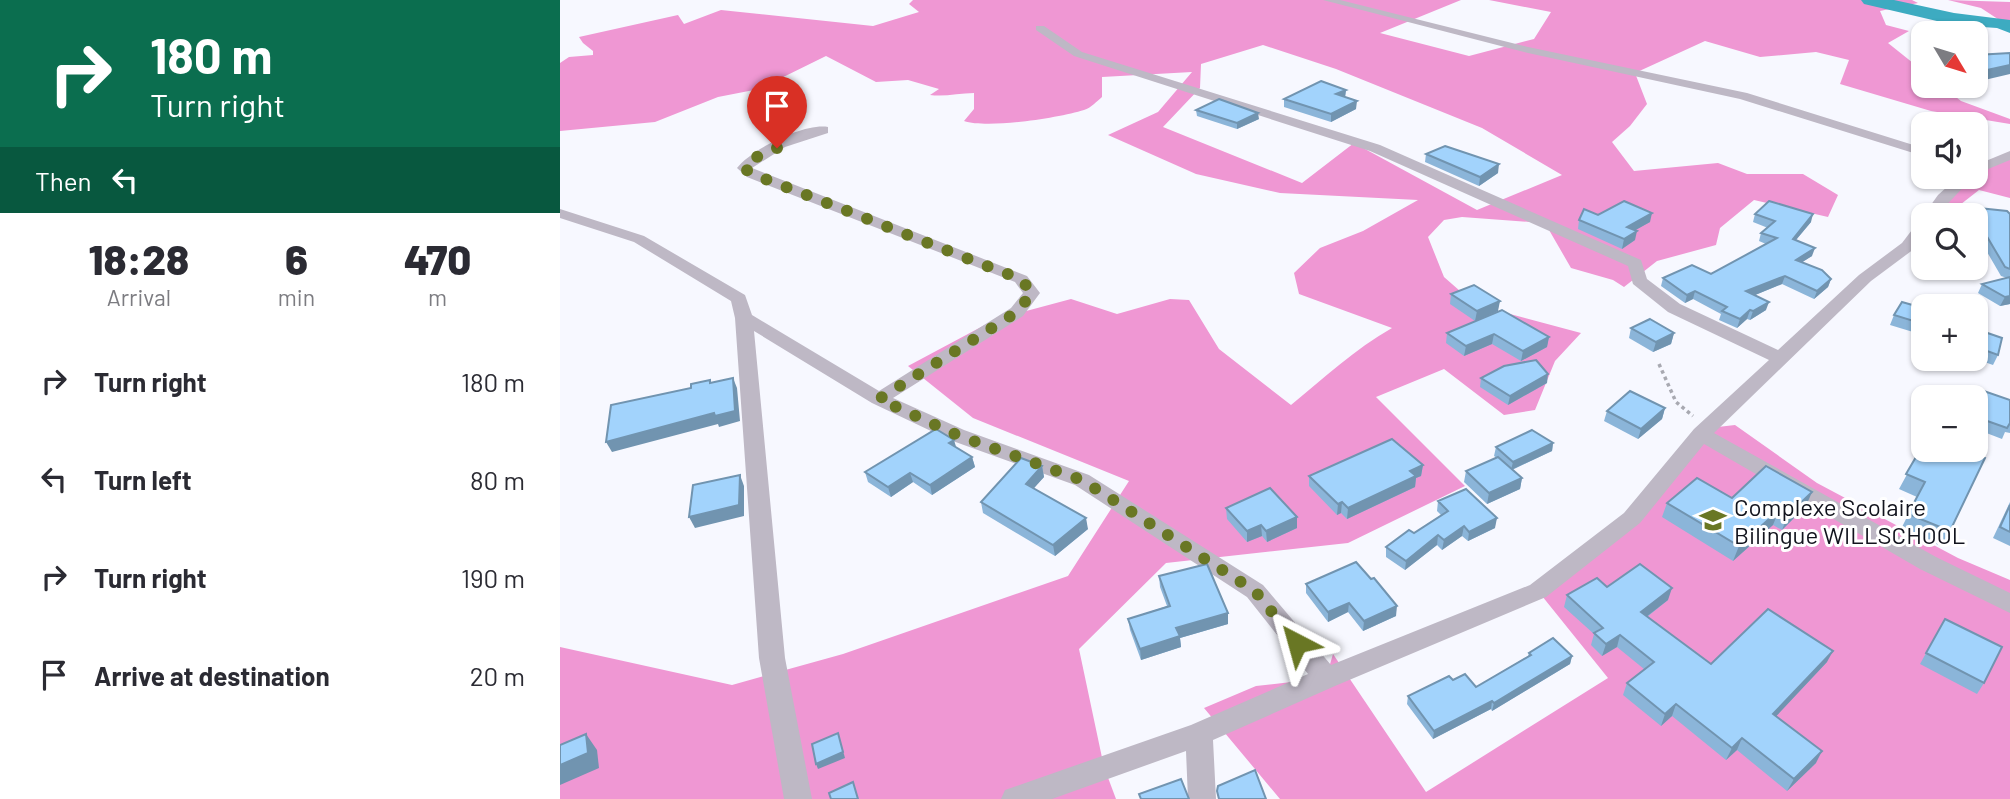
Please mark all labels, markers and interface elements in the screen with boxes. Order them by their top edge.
north arrow [1911,21,1988,98]
map controls [1911,21,1988,462]
text: 180 m [150,25,273,84]
icon: right [35,28,126,119]
pin [747,76,807,148]
text: Turn right [150,85,285,123]
icon: arrive [758,87,796,125]
button: sound [1911,112,1988,189]
icon: left [106,161,144,199]
text: Then [35,165,92,196]
button: search [1911,203,1988,280]
text: 18:28 [89,233,189,283]
text: 6 [285,233,308,283]
text: 470 [404,233,471,283]
text: Arrival [107,283,171,311]
text: min [278,283,315,311]
text: m [428,283,447,311]
button: + [1911,294,1988,371]
icon: right [35,362,73,400]
text: Turn right [94,366,207,397]
text: 180 m [461,366,525,397]
button: − [1911,385,1988,462]
icon: left [35,460,73,498]
text: Turn left [94,464,192,495]
text: 80 m [470,464,525,495]
place label: Complexe Scolaire Bilingue WILLSCHOOL [1734,492,1965,549]
school or university icon: Complexe Scolaire Bilingue WILLSCHOOL [1698,505,1728,535]
icon: right [35,558,73,596]
text: Turn right [94,562,207,593]
text: 190 m [461,562,525,593]
position arrow [1260,606,1334,680]
icon: arrive [35,656,73,694]
text: Arrive at destination [94,660,330,691]
text: 20 m [470,660,525,691]

